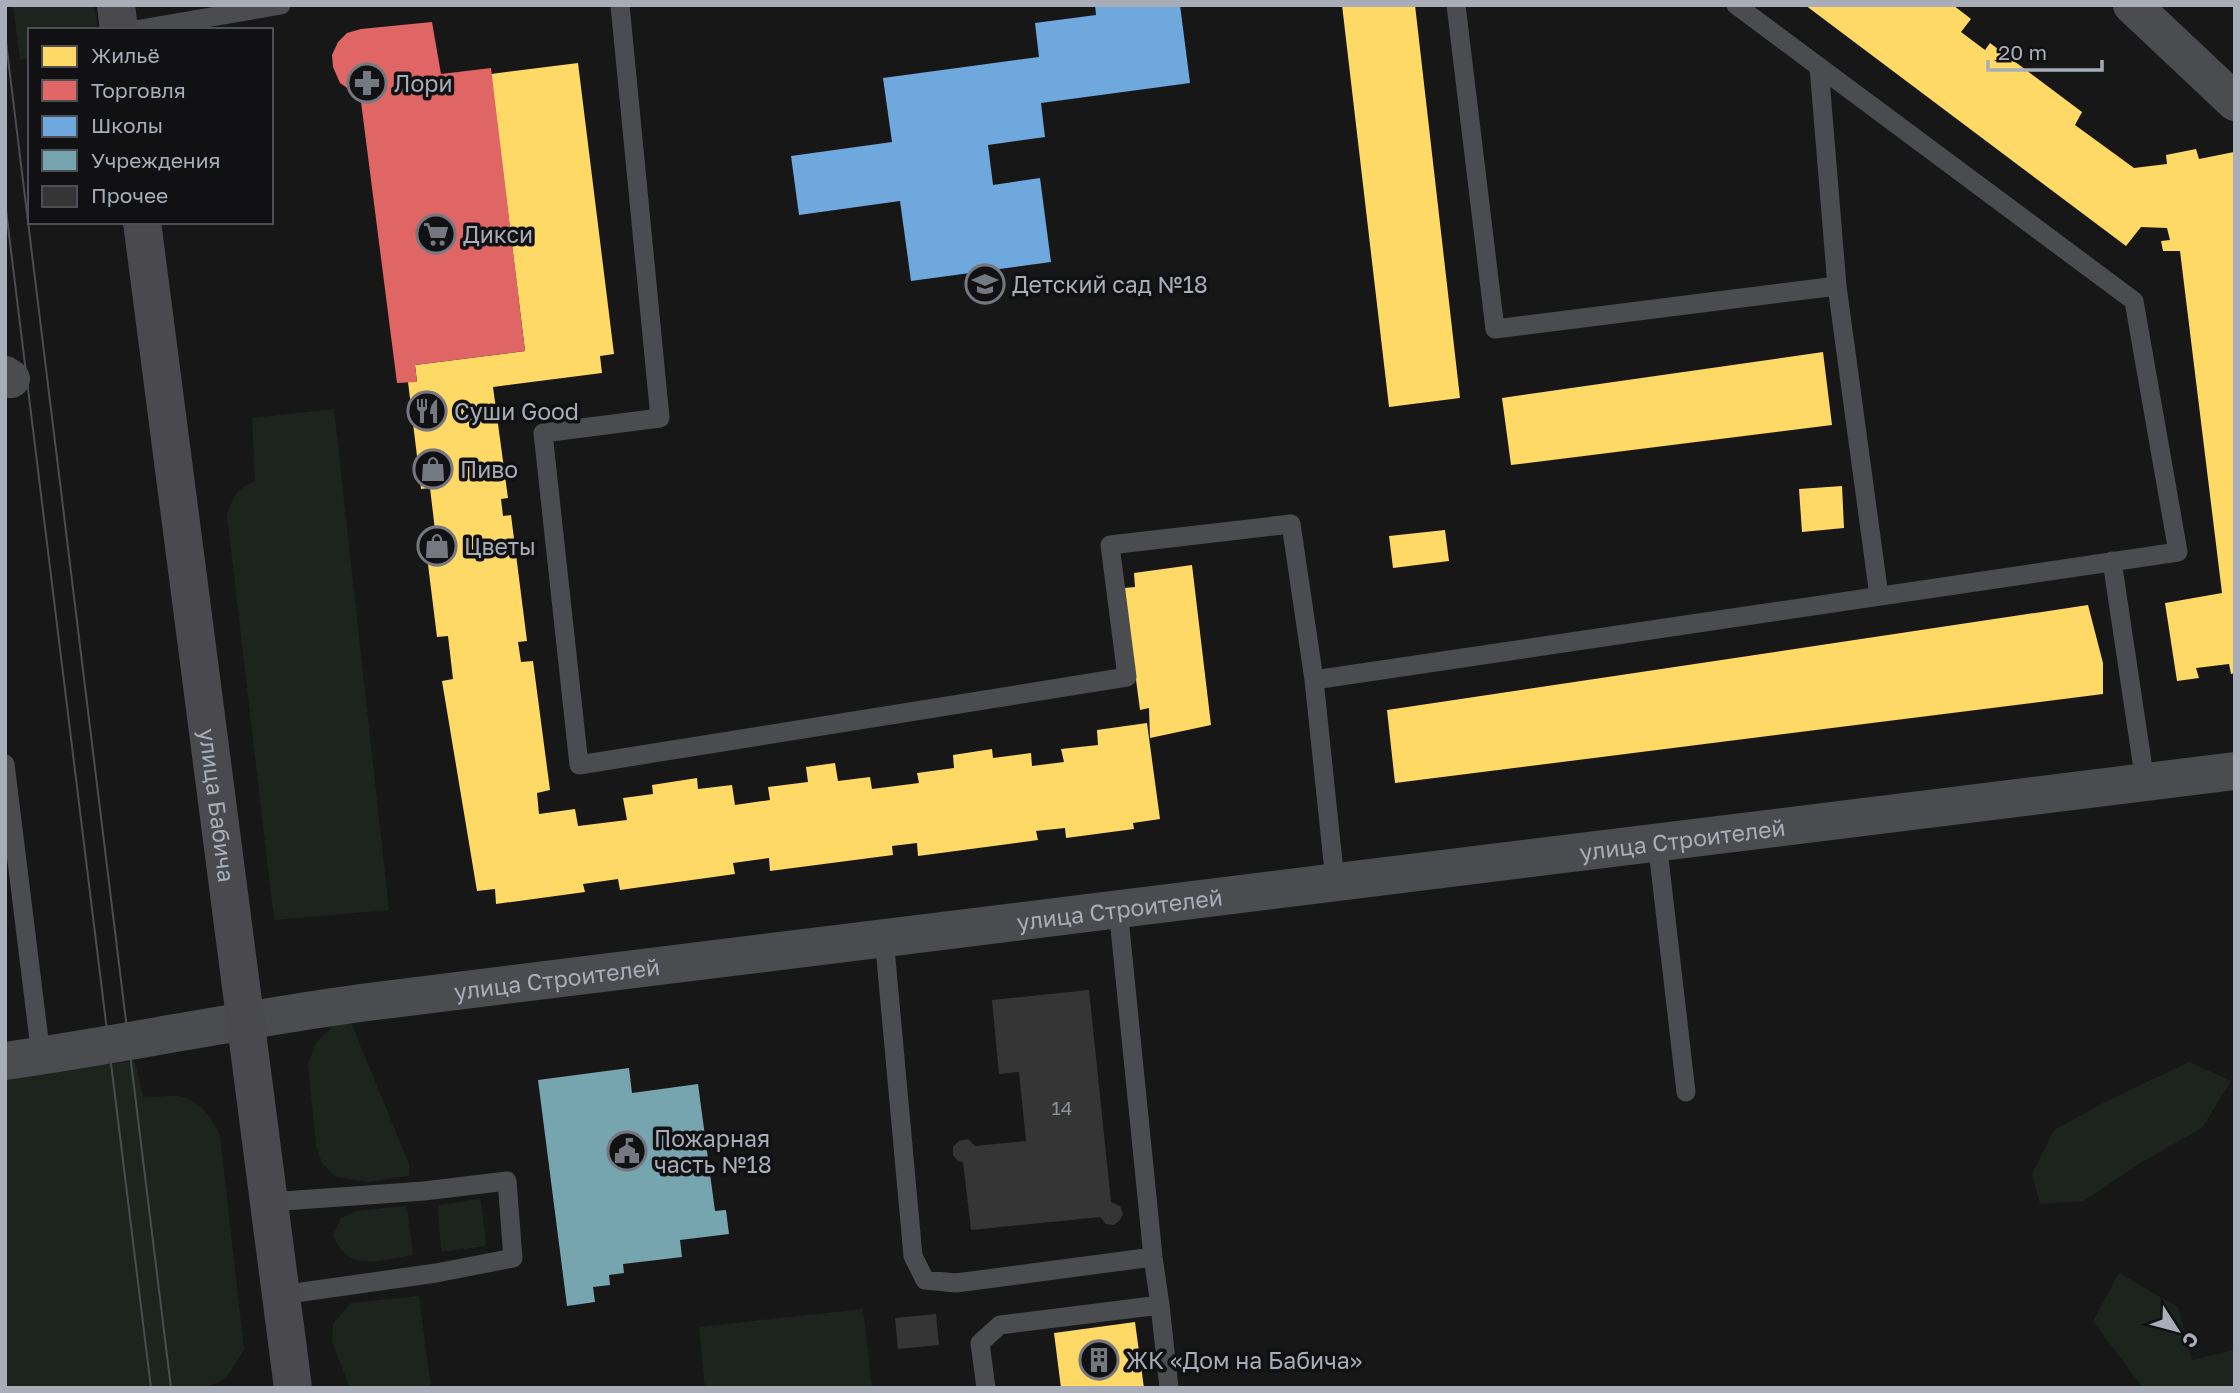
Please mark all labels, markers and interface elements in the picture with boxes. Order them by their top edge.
legend [28,28,273,224]
scale bar [1988,28,2102,72]
text: 20 m [1998,39,2047,65]
text: Жильё [91,42,160,68]
pharmacy icon: Лори [346,62,388,104]
place label: Лори [394,69,452,97]
text: Торговля [91,77,186,103]
text: Школы [91,112,163,138]
text: Учреждения [91,147,220,173]
text: Прочее [91,182,168,208]
supermarket icon: Дикси [415,213,457,255]
place label: Дикси [463,220,533,248]
school or university icon: Детский сад №18 [964,263,1006,305]
place label: Детский сад №18 [1012,270,1208,298]
restaurant icon: Суши Good [406,390,448,432]
place label: Суши Good [454,397,579,425]
shop icon: Пиво [412,448,454,490]
place label: Пиво [460,455,518,483]
shop icon: Цветы [416,525,458,567]
place label: Цветы [464,532,536,560]
street label: улица Бабича [194,726,241,884]
street label: улица Строителей [1578,813,1787,866]
street label: улица Строителей [1015,882,1224,936]
street label: улица Строителей [452,952,661,1005]
house number: 14 [1052,1096,1072,1119]
place label: Пожарная часть №18 [654,1124,772,1178]
public building icon: Пожарная часть №18 [606,1130,648,1172]
north arrow [2142,1295,2212,1365]
text: С [2178,1328,2204,1353]
building icon: ЖК «Дом на Бабича» [1078,1339,1120,1381]
place label: ЖК «Дом на Бабича» [1126,1346,1362,1374]

